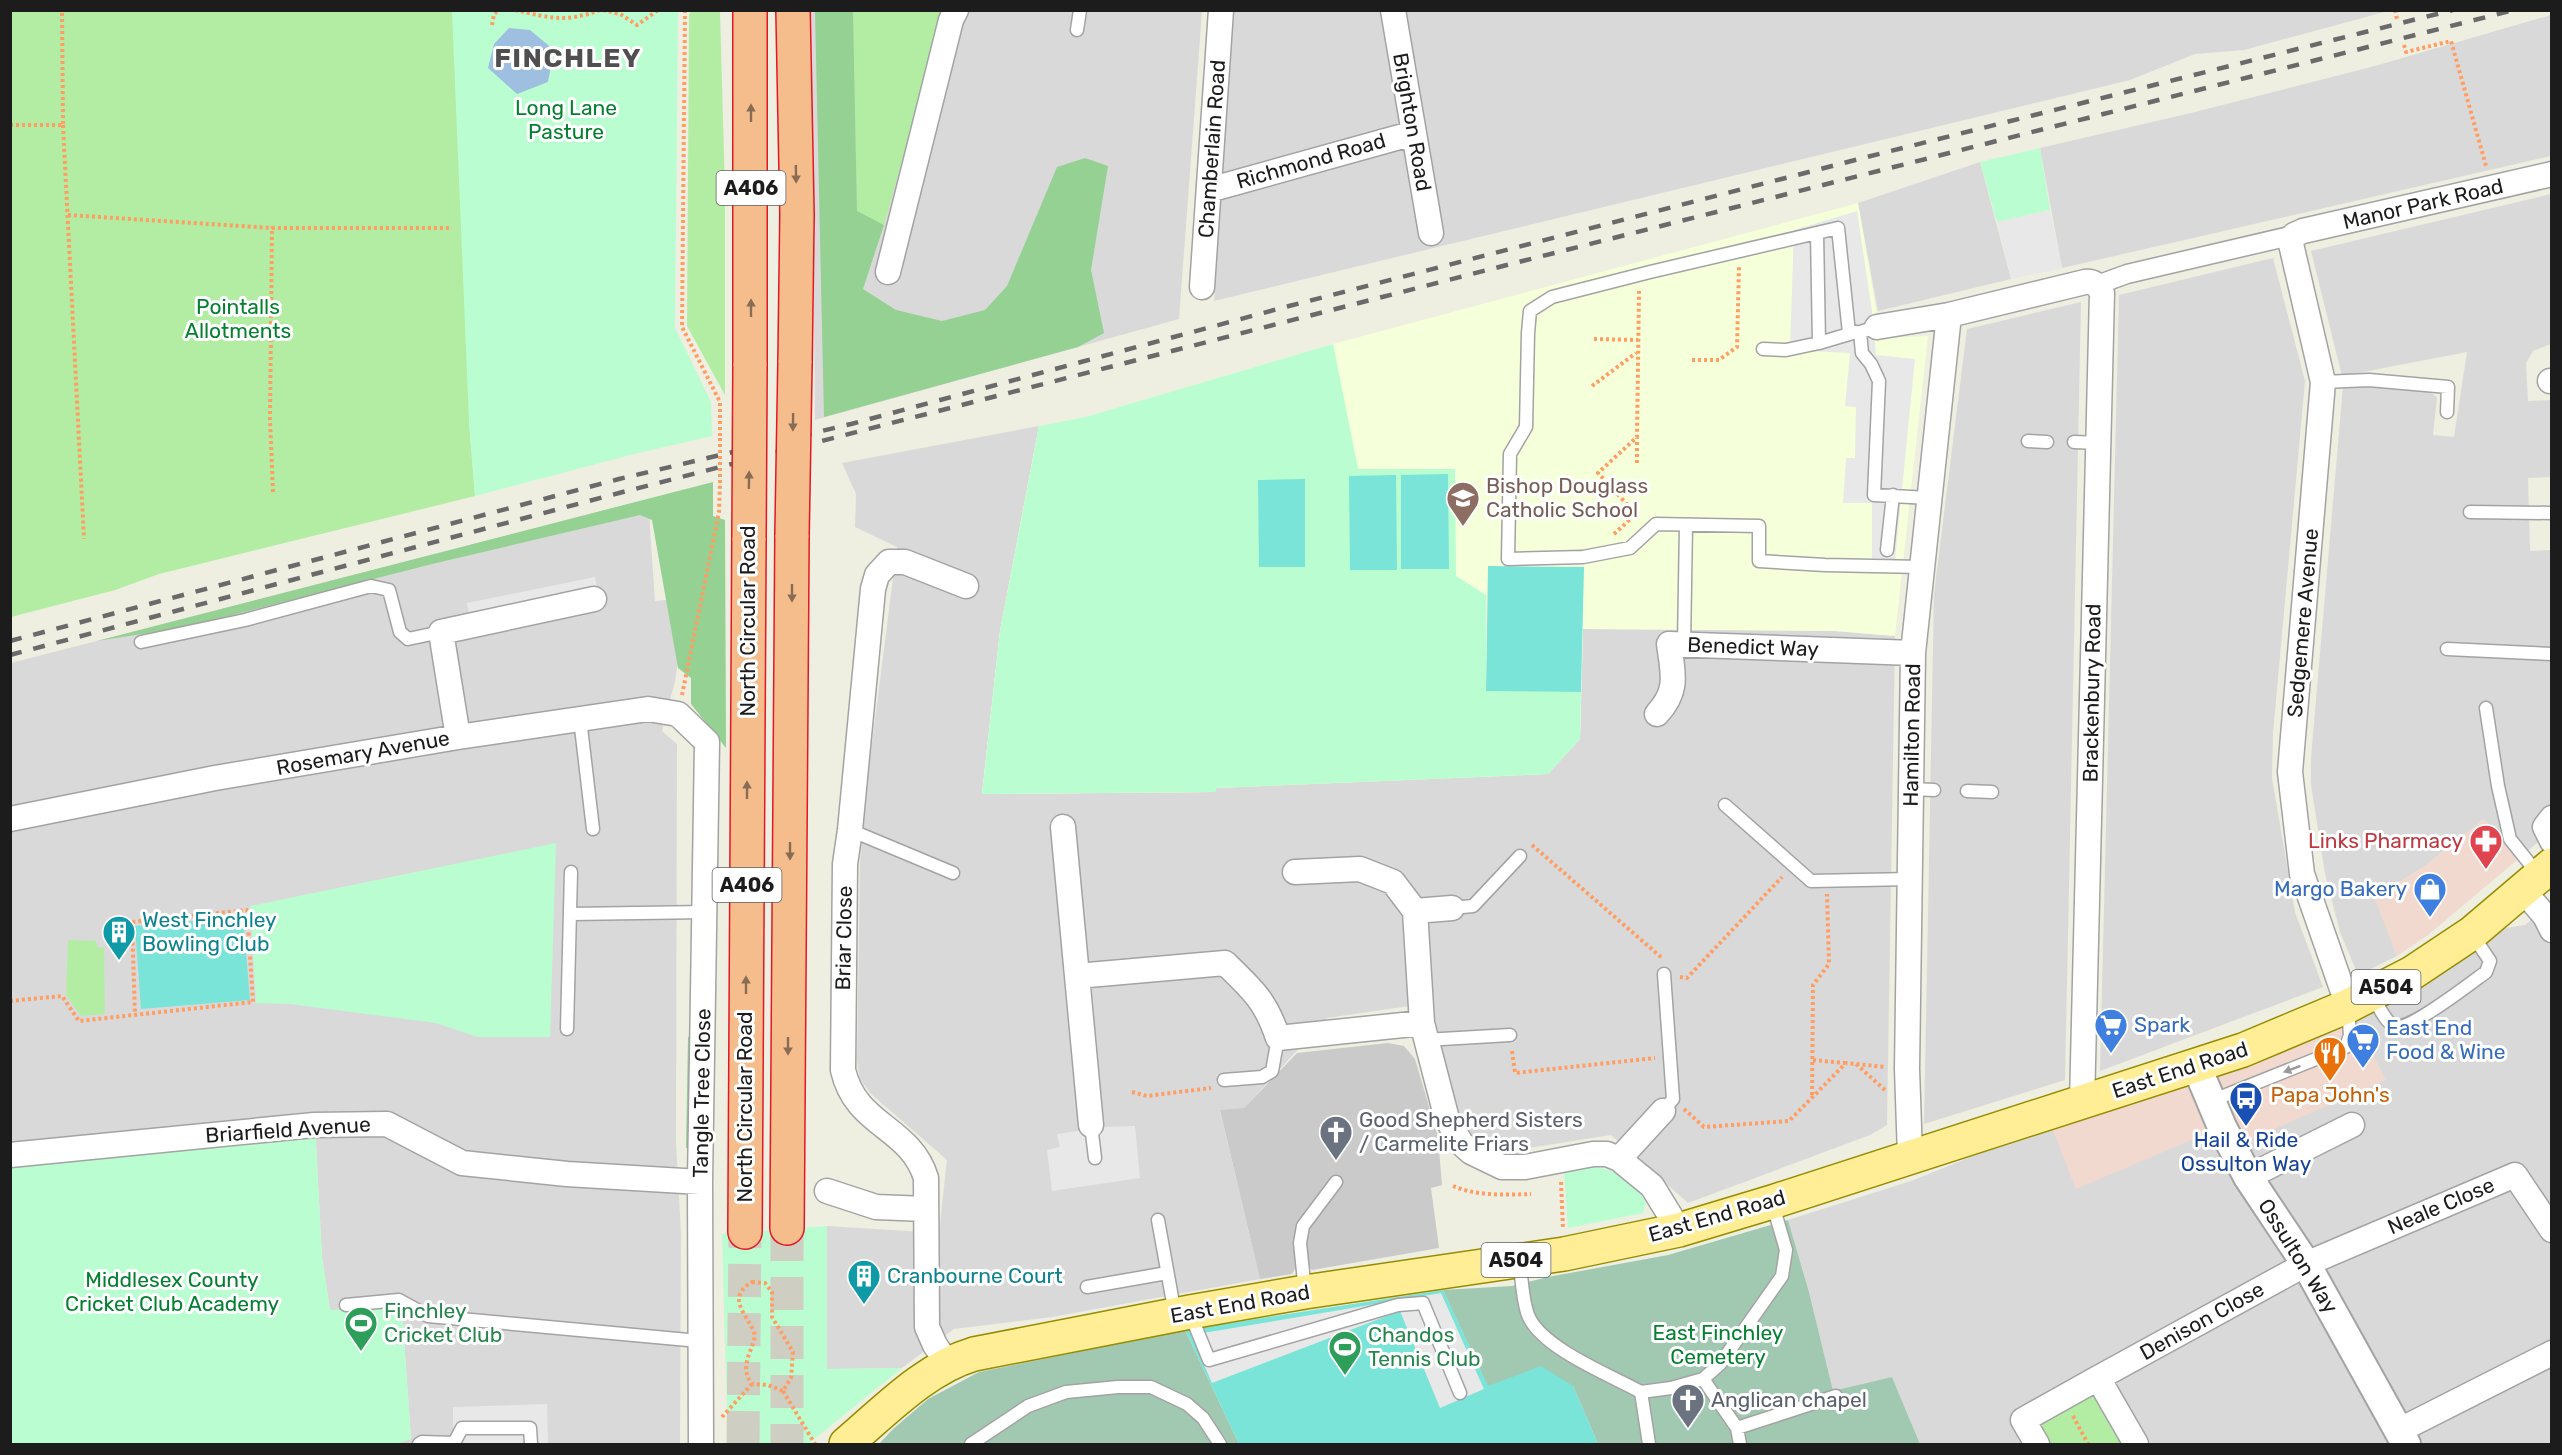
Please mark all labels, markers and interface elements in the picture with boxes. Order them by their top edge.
district label: FINCHLEY [494,42,642,74]
street label: Brighton Road [1388,51,1437,193]
street label: Chamberlain Road [1193,59,1230,239]
park label: Long Lane Pasture [515,95,617,144]
one-way arrow [746,103,756,122]
street label: Richmond Road [1233,127,1388,194]
one-way arrow [791,164,801,183]
road number: A406 [716,171,786,205]
street label: Manor Park Road [2340,173,2506,234]
park label: Pointalls Allotments [185,294,291,343]
one-way arrow [746,298,756,317]
one-way arrow [788,412,798,431]
one-way arrow [744,470,754,489]
place label: Bishop Douglass Catholic School [1486,473,1648,522]
school or university icon: Bishop Douglass Catholic School [1445,480,1481,527]
street label: North Circular Road [735,526,760,716]
street label: Sedgemere Avenue [2282,527,2323,719]
one-way arrow [787,584,797,603]
street label: Brackenbury Road [2077,603,2106,783]
street label: Benedict Way [1687,632,1820,661]
street label: Hamilton Road [1898,663,1925,807]
street label: Rosemary Avenue [274,725,452,780]
one-way arrow [742,780,752,799]
pharmacy icon: Links Pharmacy [2468,823,2504,870]
place label: Links Pharmacy [2308,828,2463,853]
one-way arrow [785,842,795,861]
road number: A406 [712,868,782,902]
shop icon: Margo Bakery [2412,871,2448,918]
place label: Margo Bakery [2274,876,2407,901]
street label: Briar Close [830,885,857,991]
place label: West Finchley Bowling Club [142,907,277,956]
building icon: West Finchley Bowling Club [101,914,137,961]
road number: A504 [2352,970,2420,1004]
one-way arrow [741,975,751,994]
supermarket icon: Spark [2093,1007,2129,1054]
street label: Tangle Tree Close [688,1008,715,1178]
street label: North Circular Road [732,1012,757,1202]
place label: Spark [2134,1012,2190,1037]
place label: East End Food & Wine [2386,1015,2506,1064]
supermarket icon: East End Food & Wine [2345,1022,2381,1069]
restaurant icon: Papa John's [2312,1035,2348,1082]
street label: East End Road [2109,1036,2251,1103]
one-way arrow [783,1037,793,1056]
one-way arrow [2283,1065,2301,1075]
bus stop icon: Hail & Ride Ossulton Way [2228,1080,2264,1127]
place label: Papa John's [2270,1082,2390,1107]
place label: Good Shepherd Sisters / Carmelite Friars [1359,1107,1583,1156]
street label: Briarfield Avenue [204,1111,371,1148]
church icon: Good Shepherd Sisters / Carmelite Friars [1318,1114,1354,1161]
place label: Hail & Ride Ossulton Way [2181,1127,2312,1176]
street label: Neale Close [2384,1172,2498,1239]
street label: East End Road [1646,1184,1788,1247]
street label: Ossulton Way [2253,1194,2344,1318]
road number: A504 [1482,1243,1550,1277]
building icon: Cranbourne Court [846,1258,882,1305]
place label: Cranbourne Court [887,1263,1063,1288]
park label: Middlesex County Cricket Club Academy [65,1267,279,1316]
street label: Denison Close [2135,1276,2268,1365]
street label: East End Road [1168,1279,1312,1328]
place label: Finchley Cricket Club [384,1298,502,1347]
sports icon: Finchley Cricket Club [343,1305,379,1352]
park label: East Finchley Cemetery [1653,1320,1784,1369]
place label: Chandos Tennis Club [1368,1322,1481,1371]
sports icon: Chandos Tennis Club [1327,1329,1363,1376]
church icon: Anglican chapel [1670,1382,1706,1429]
place label: Anglican chapel [1711,1387,1867,1412]

